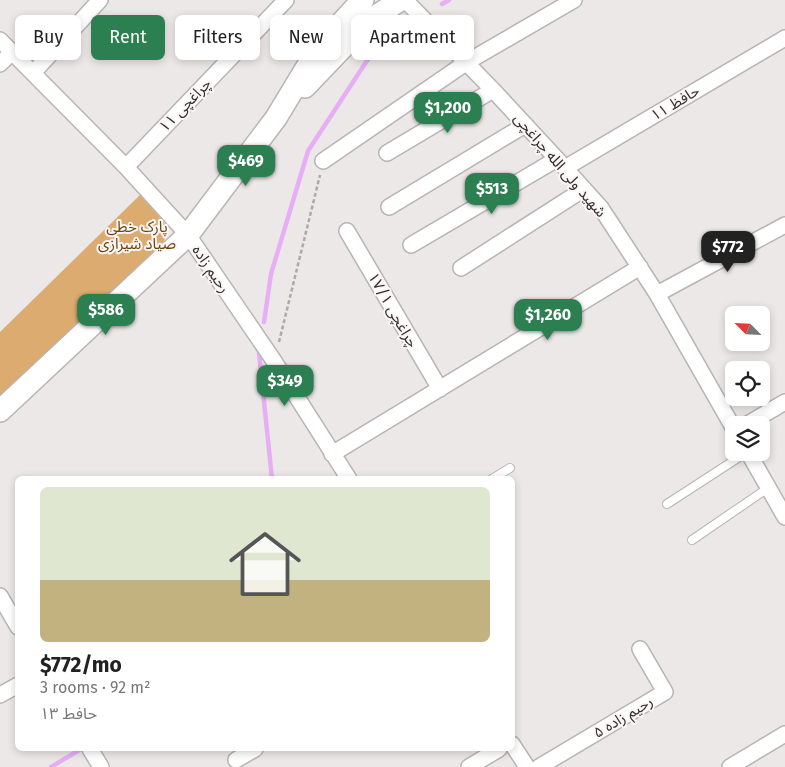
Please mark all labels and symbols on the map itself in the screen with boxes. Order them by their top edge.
street label: چراغچی ۱۱ [155,74,216,136]
street label: حافظ ۱۱ [647,81,703,124]
pin: $1,200 [407,92,489,134]
street label: شهید ولی الله چراغچی [509,109,610,222]
pin: $469 [216,144,276,187]
pin: $513 [462,172,522,215]
park label: پارک خطی صیاد شیرازی [98,218,176,253]
pin: $772 [698,230,758,273]
street label: رحیم زاده [187,242,233,297]
street label: چراغچی ۱۷/۱ [363,269,422,351]
pin: $586 [76,294,136,336]
pin: $1,260 [507,298,589,341]
north arrow [725,306,770,351]
pin: $349 [255,364,315,407]
street label: رحیم زاده ۵ [590,692,657,743]

